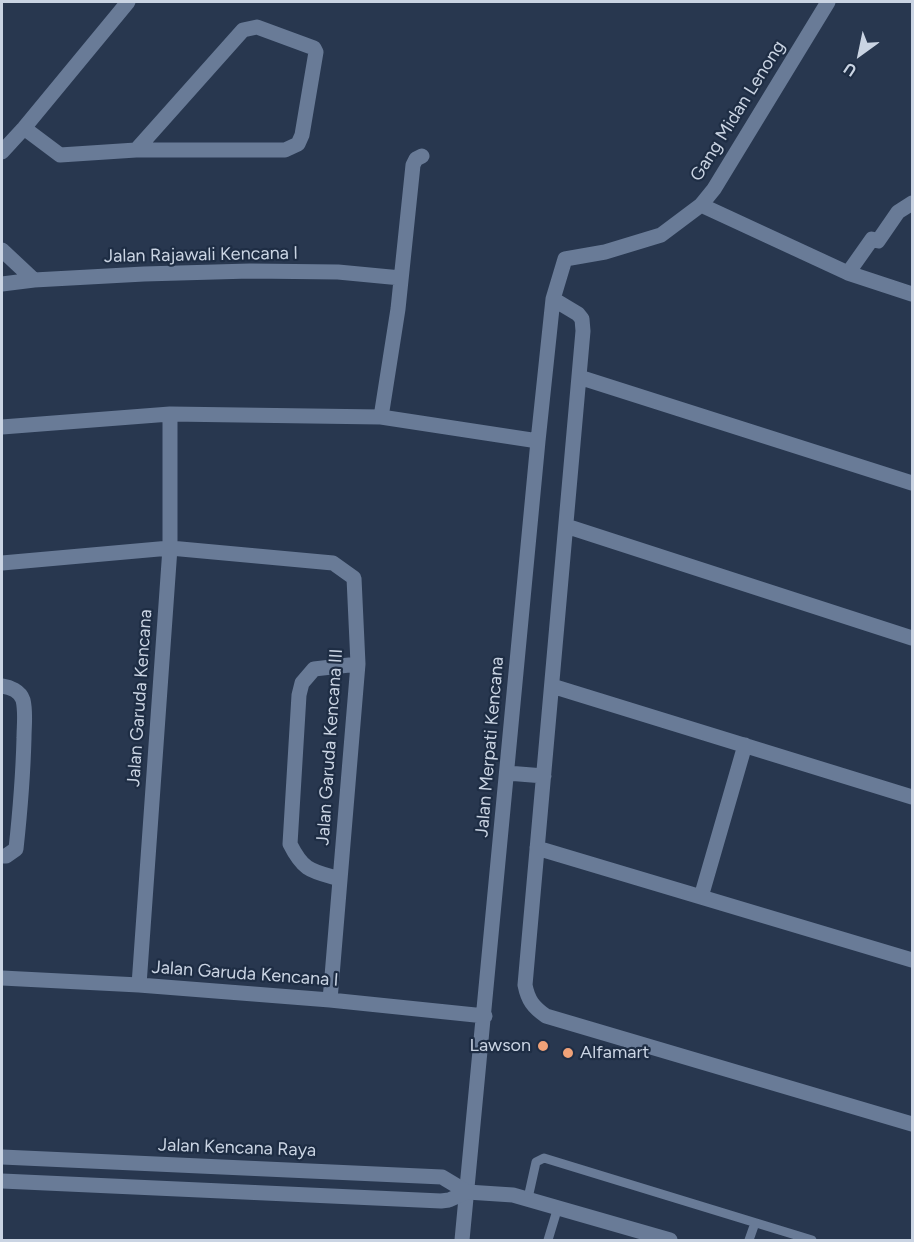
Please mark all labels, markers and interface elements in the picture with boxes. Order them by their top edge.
north arrow [830,24,890,84]
street label: Gang Midan Lenong [686,37,790,185]
text: U [840,58,860,81]
street label: Jalan Rajawali Kencana I [104,243,298,267]
street label: Jalan Garuda Kencana [123,608,157,788]
street label: Jalan Garuda Kencana III [312,648,348,846]
street label: Jalan Merpati Kencana [471,656,509,838]
street label: Jalan Garuda Kencana I [151,957,339,991]
place label: Lawson [470,1035,531,1057]
marker: Lawson [536,1039,550,1053]
place label: Alfamart [580,1042,649,1064]
marker: Alfamart [561,1046,575,1060]
street label: Jalan Kencana Raya [158,1134,316,1162]

